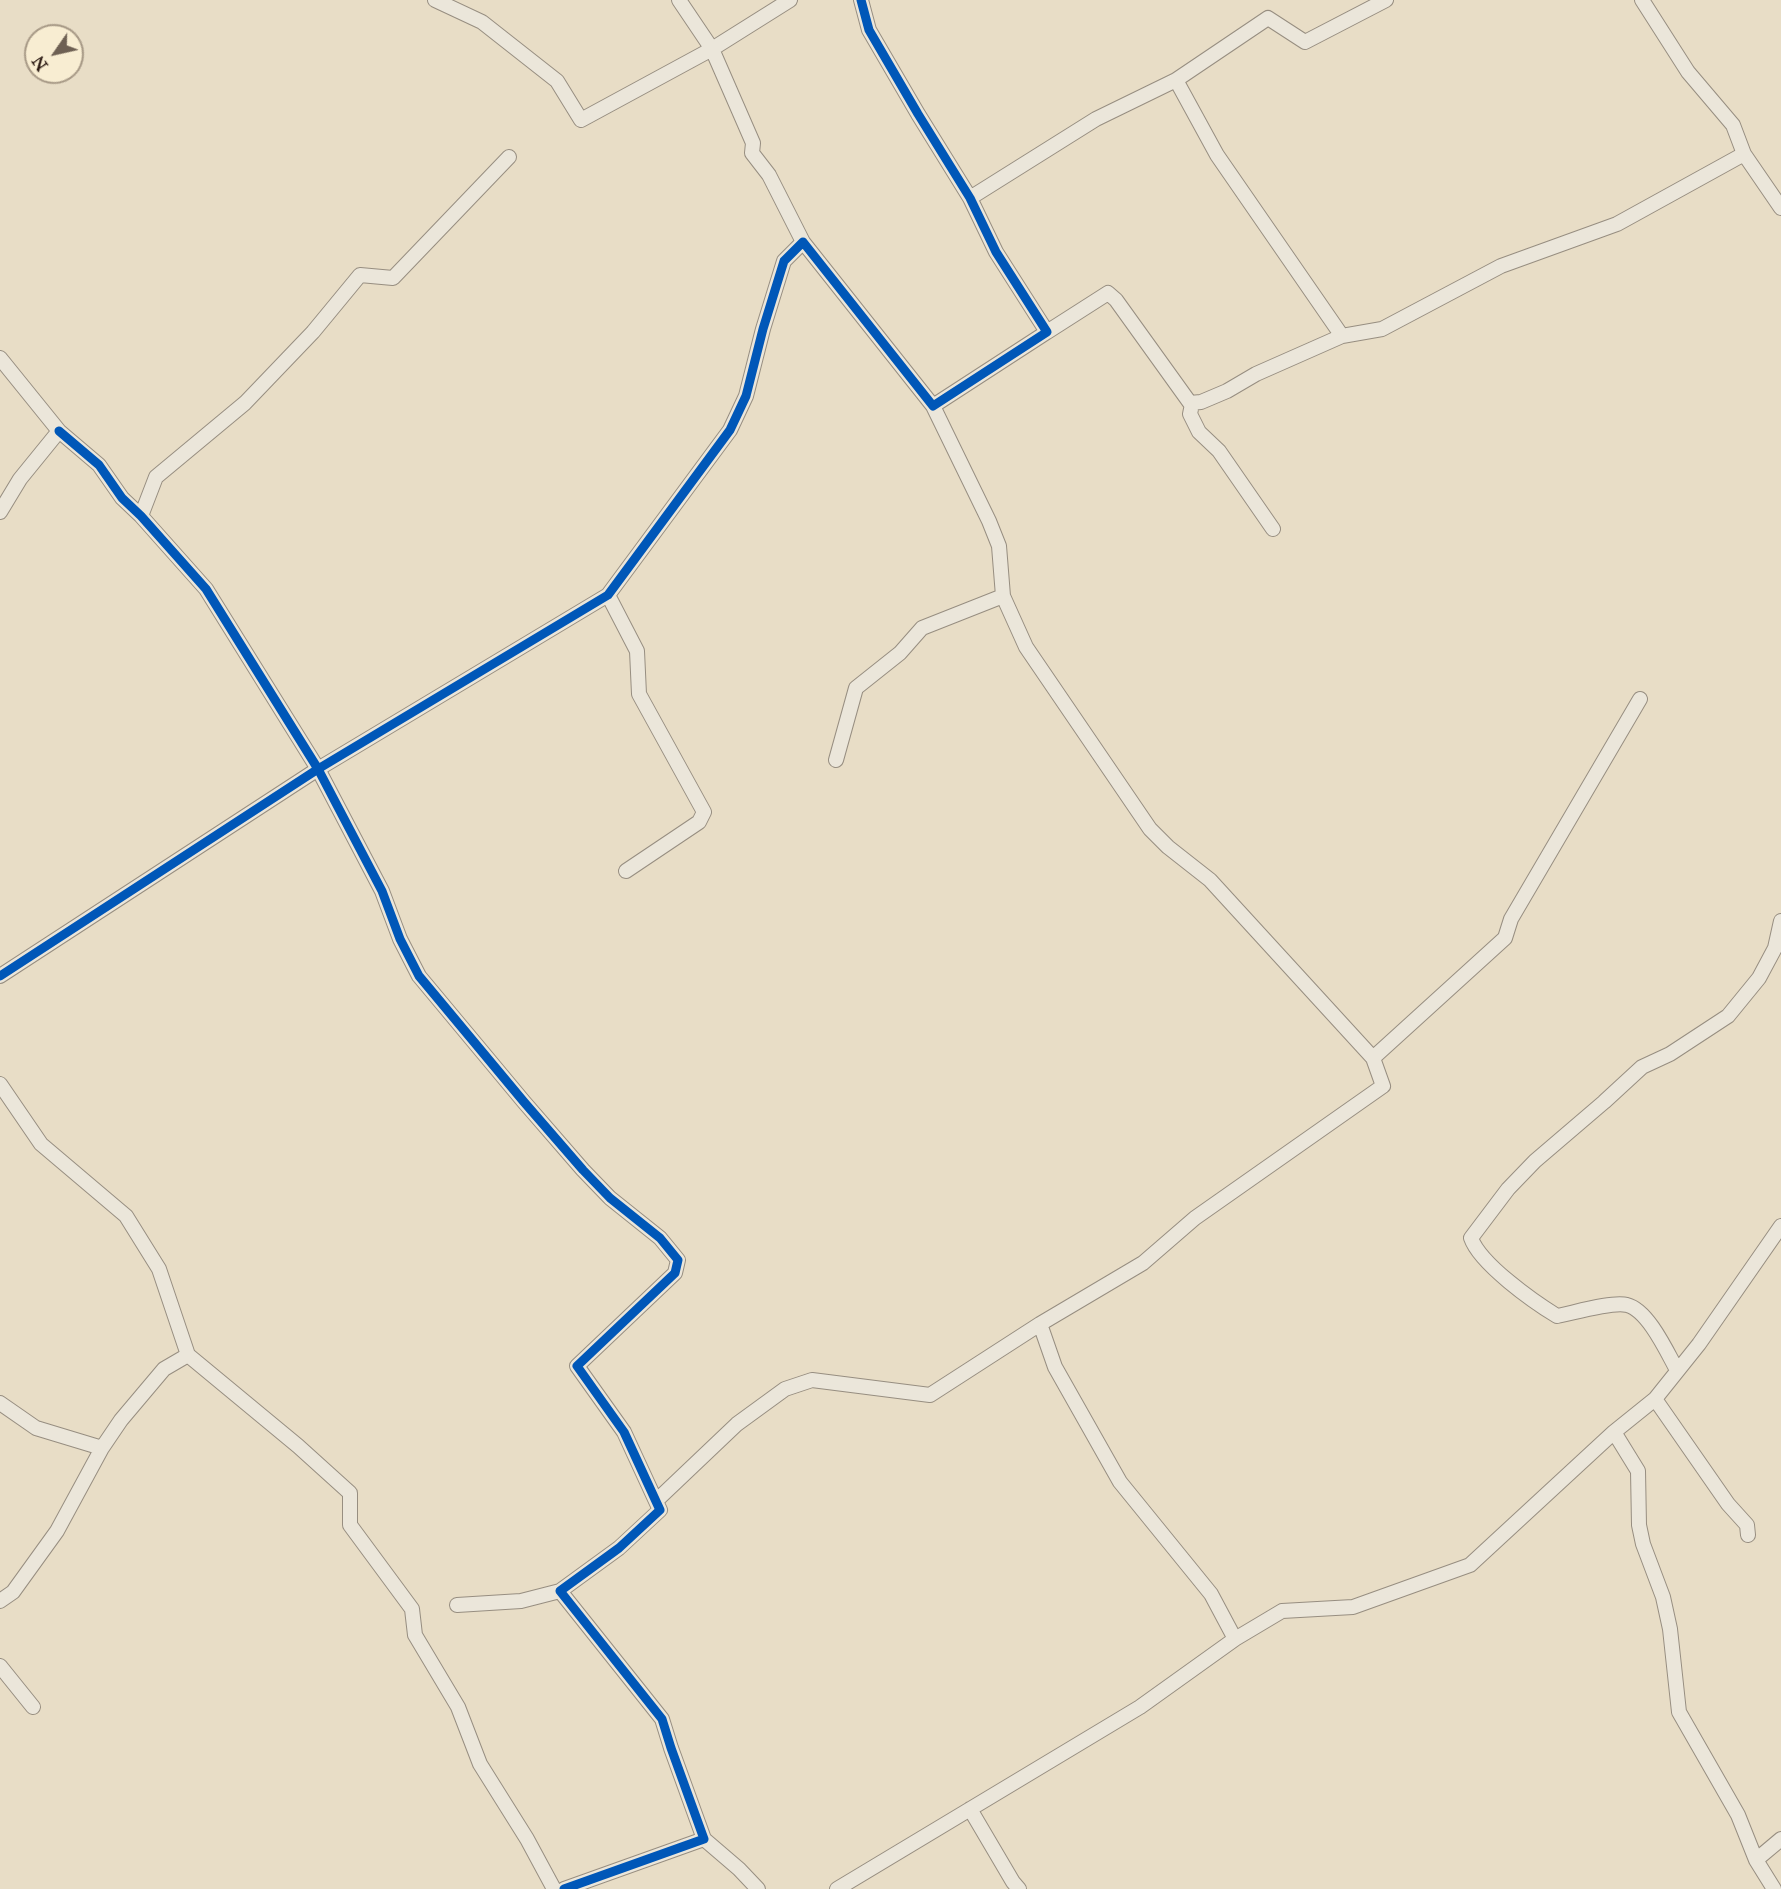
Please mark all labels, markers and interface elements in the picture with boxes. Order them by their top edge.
north arrow [24,24,84,84]
text: N [29,52,52,74]

